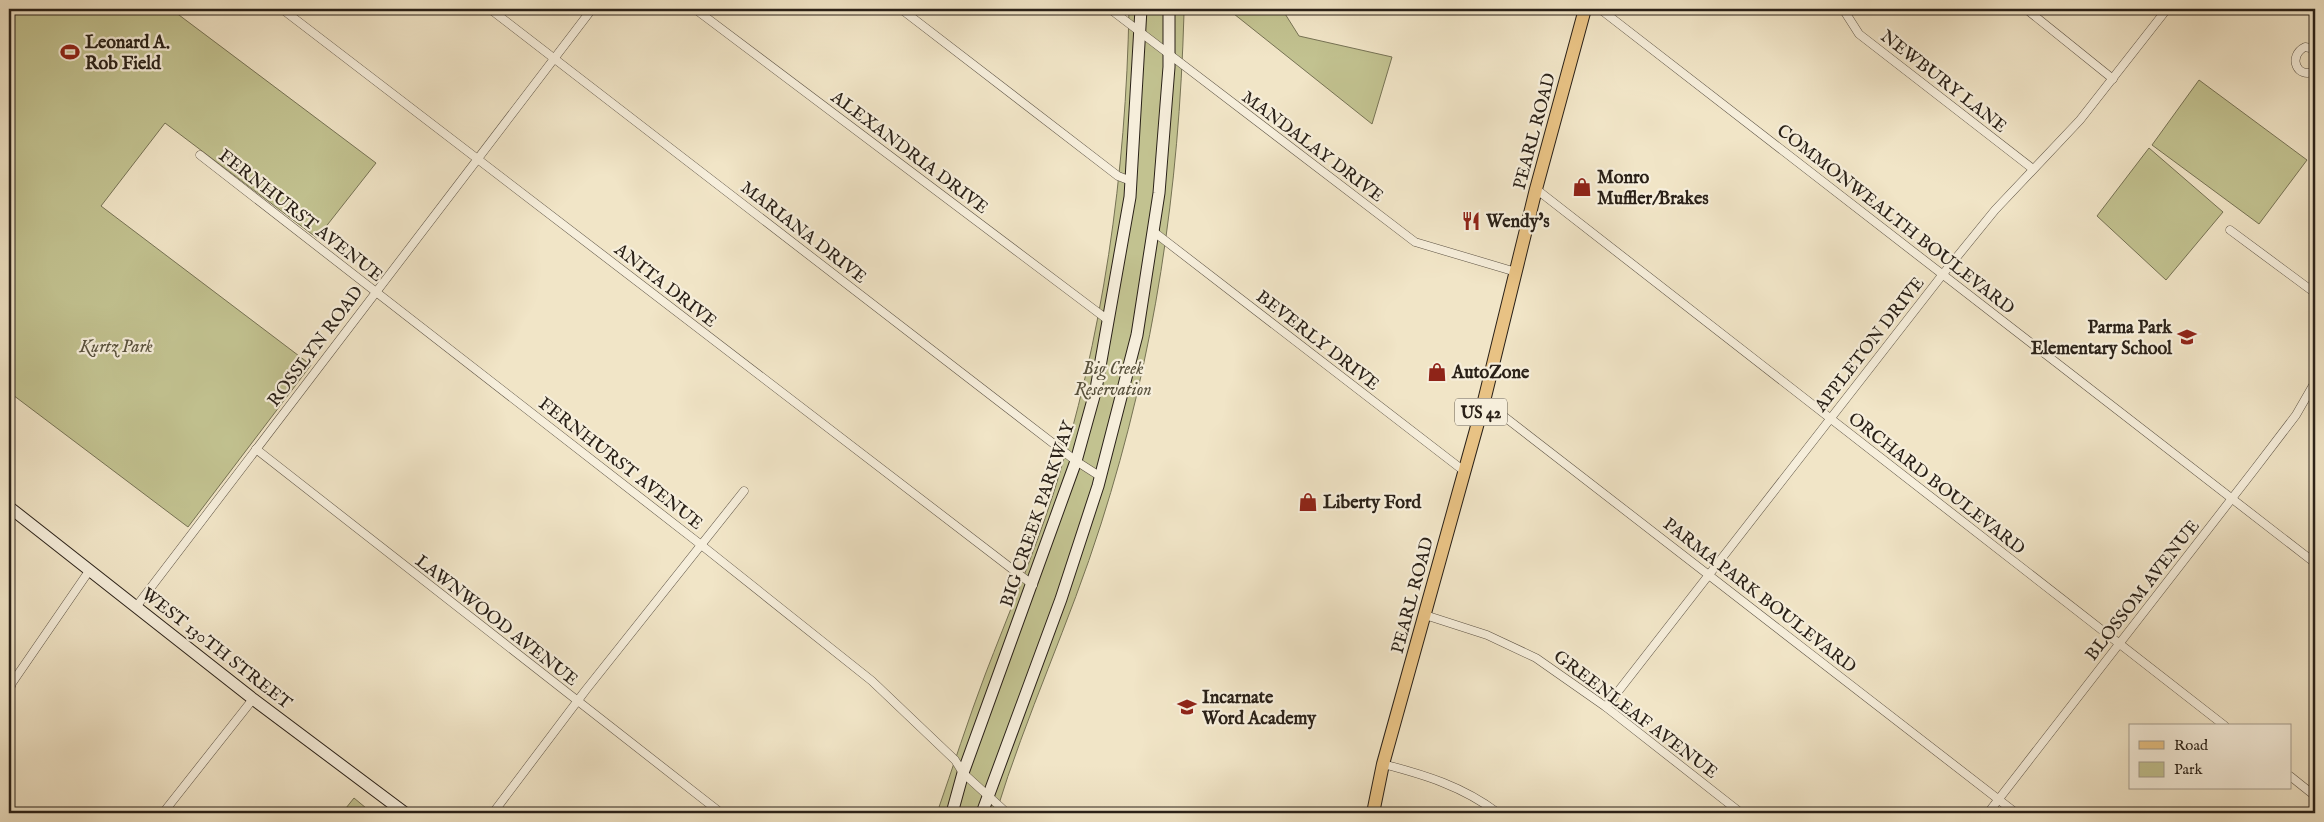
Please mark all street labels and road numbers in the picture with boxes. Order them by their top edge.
street label: NEWBURY LANE [1875,26,2011,139]
street label: PEARL ROAD [1509,71,1562,192]
street label: ALEXANDRIA DRIVE [825,86,992,220]
street label: MANDALAY DRIVE [1237,86,1388,208]
street label: COMMONWEALTH BOULEVARD [1771,120,2019,320]
street label: FERNHURST AVENUE [213,145,387,288]
street label: MARIANA DRIVE [735,177,871,290]
street label: ANITA DRIVE [608,238,721,333]
street label: APPLETON DRIVE [1810,273,1930,418]
street label: ROSSLYN ROAD [263,282,369,412]
street label: BEVERLY DRIVE [1251,286,1383,397]
street label: FERNHURST AVENUE [533,393,707,536]
road number: US 42 [1455,398,1507,426]
street label: ORCHARD BOULEVARD [1843,408,2029,561]
street label: BIG CREEK PARKWAY [996,418,1081,610]
street label: PARMA PARK BOULEVARD [1658,513,1861,679]
street label: BLOSSOM AVENUE [2081,516,2205,666]
street label: PEARL ROAD [1387,535,1440,656]
street label: LAWNWOOD AVENUE [410,550,582,692]
street label: WEST 130TH STREET [136,583,296,715]
street label: GREENLEAF AVENUE [1548,646,1722,785]

